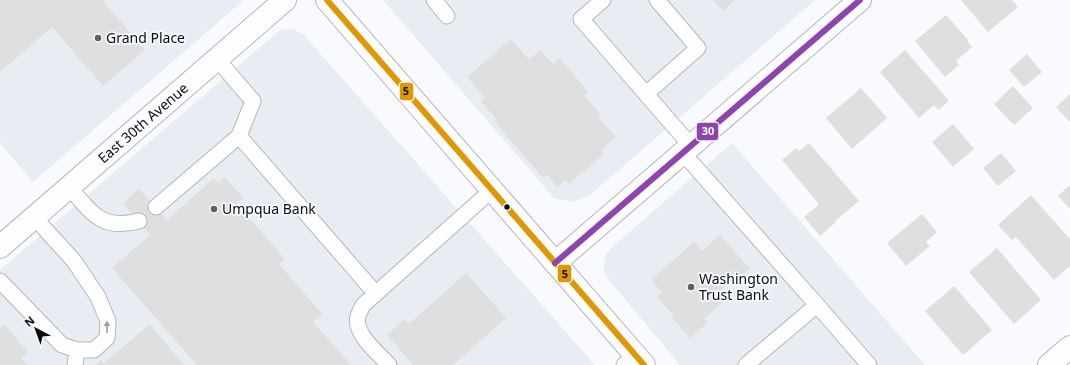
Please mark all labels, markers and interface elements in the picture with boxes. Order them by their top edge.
place label: Grand Place [106,28,185,47]
marker: Grand Place [93,33,103,43]
street label: East 30th Avenue [94,78,192,167]
line badge: 5 [399,82,414,101]
text: 5 [403,83,409,98]
line badge: 30 [696,122,719,141]
text: 30 [702,123,714,138]
place label: Umpqua Bank [222,199,316,218]
unlabelled marker [502,202,512,212]
marker: Umpqua Bank [209,204,219,214]
line badge: 5 [557,264,572,283]
text: 5 [562,266,568,281]
place label: Washington Trust Bank [699,269,778,304]
marker: Washington Trust Bank [686,282,696,292]
north arrow [16,309,56,349]
text: N [21,312,37,330]
one-way arrow [104,320,110,333]

